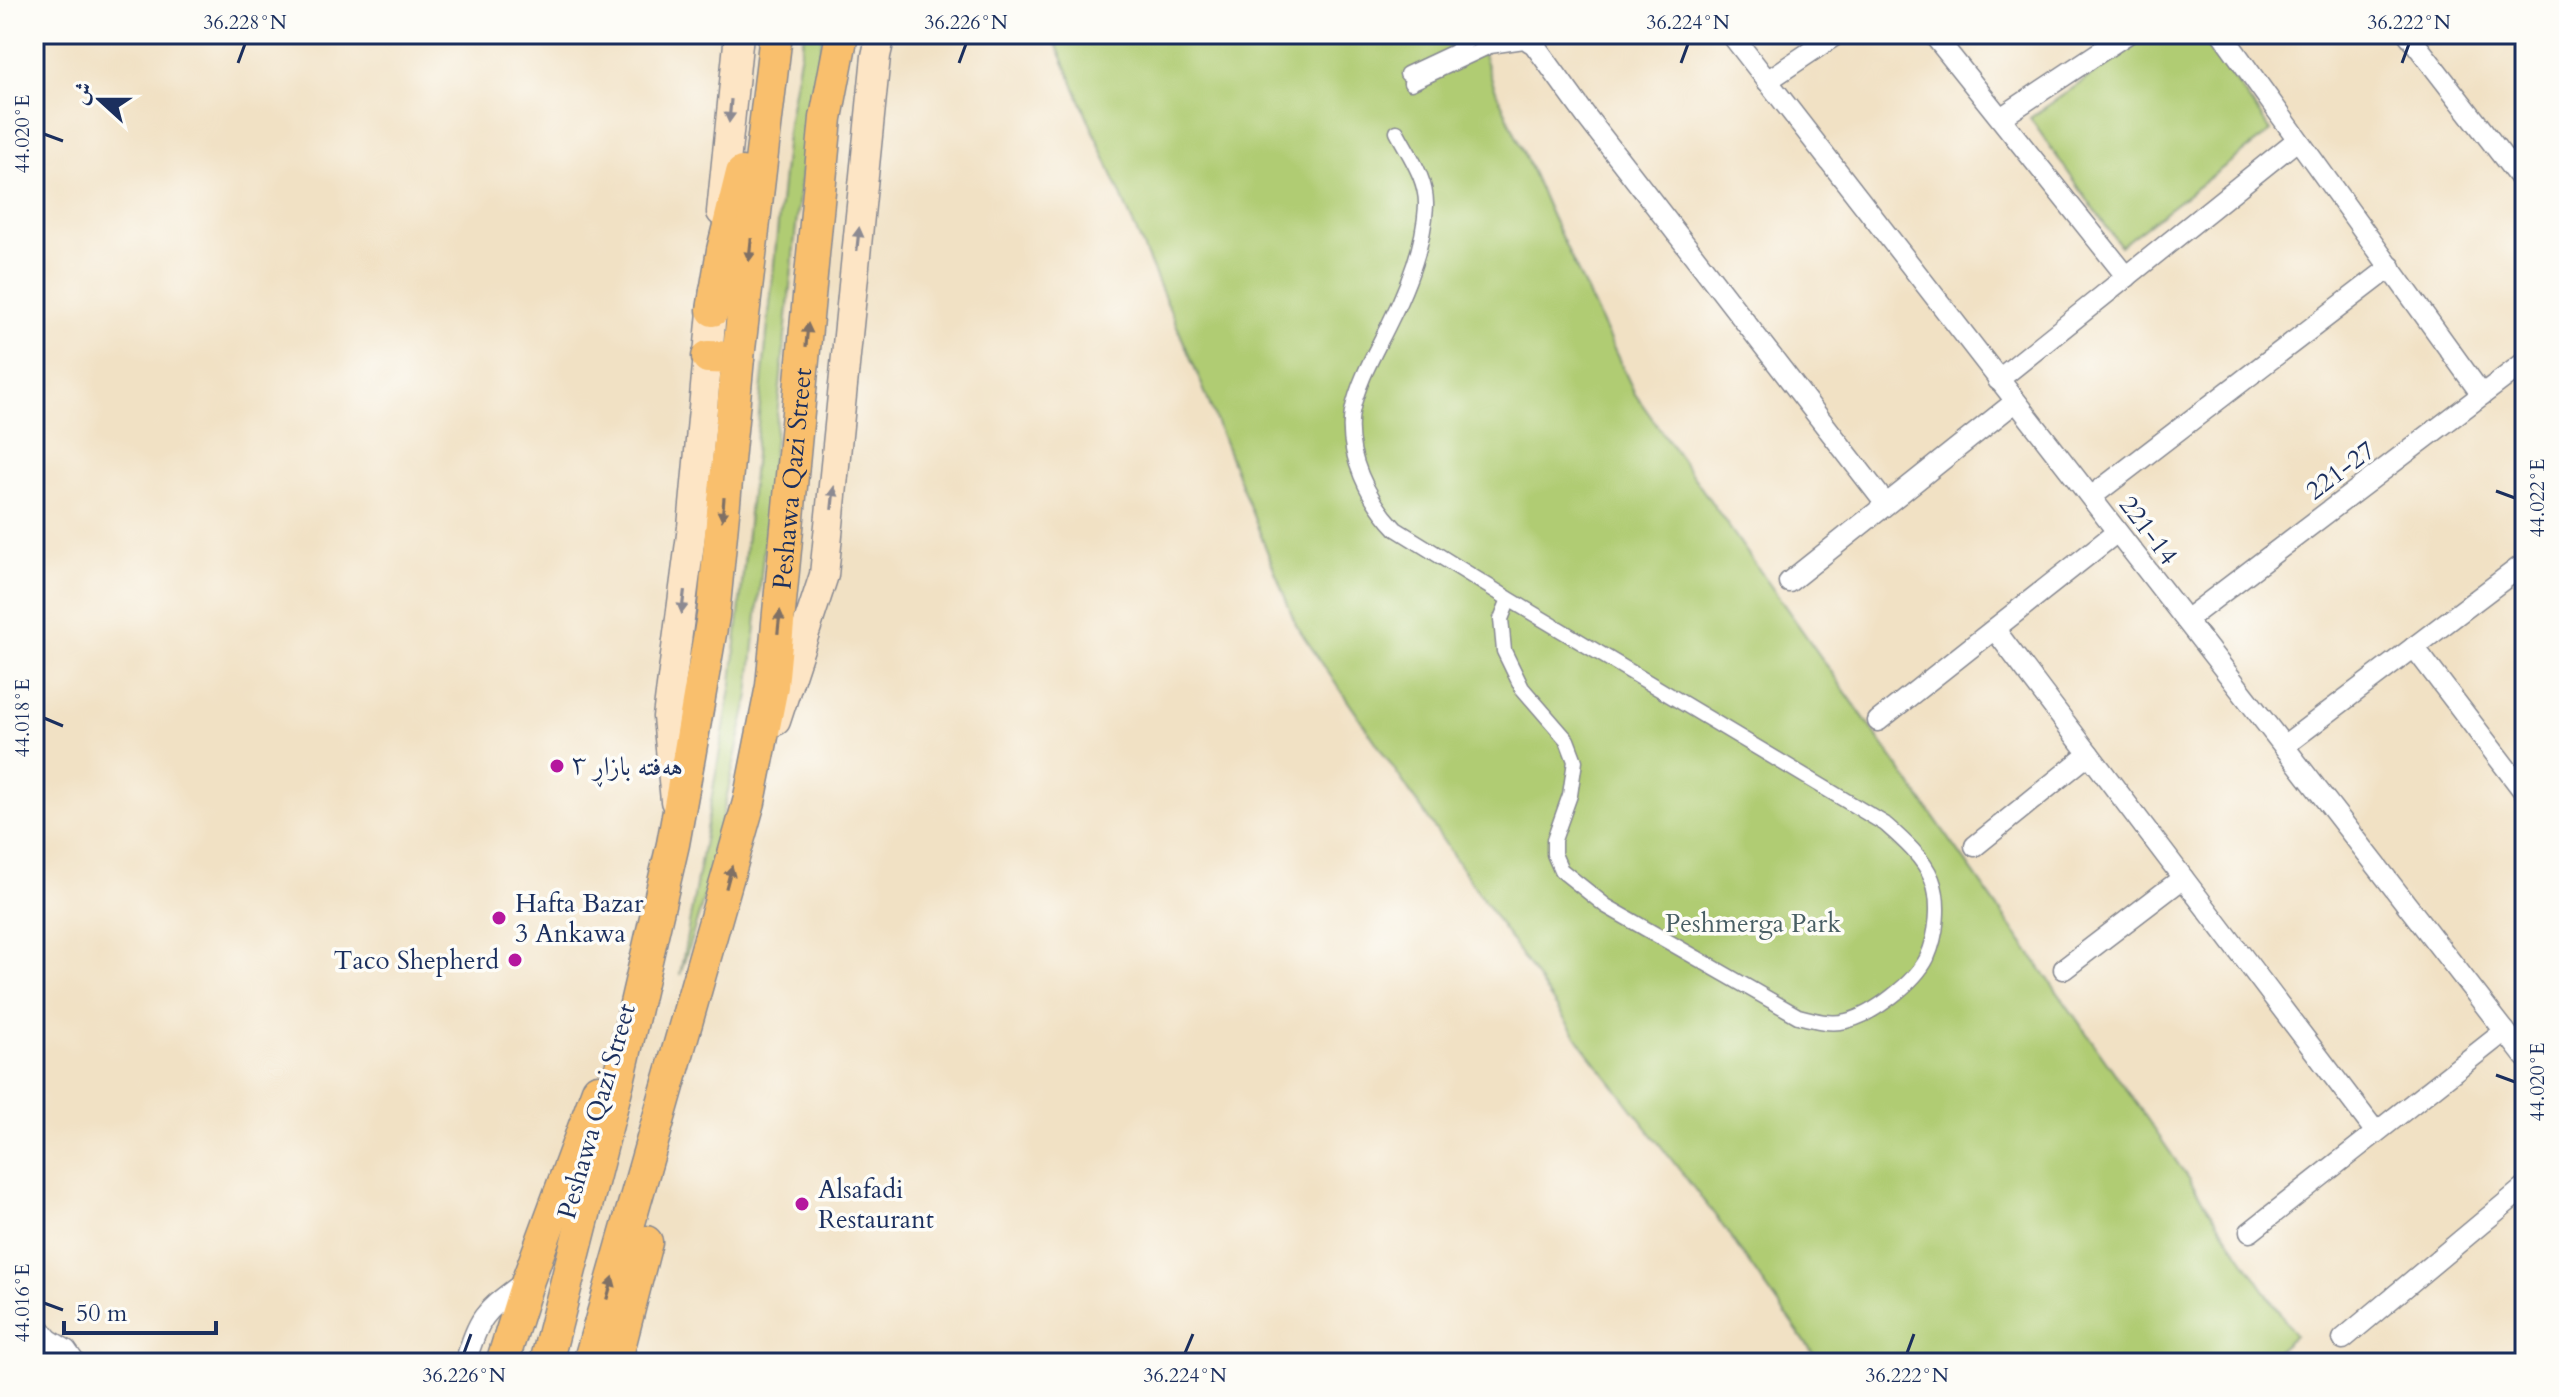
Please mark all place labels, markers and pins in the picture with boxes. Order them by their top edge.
place label: هەفتە بازاڕ ٣ [572,749,683,788]
marker: هەفتە بازاڕ ٣ [548,757,566,775]
place label: Hafta Bazar 3 Ankawa [515,886,644,951]
marker: Hafta Bazar 3 Ankawa [490,909,508,927]
place label: Taco Shepherd [333,943,499,978]
marker: Taco Shepherd [506,951,524,969]
place label: Alsafadi Restaurant [818,1172,934,1237]
marker: Alsafadi Restaurant [793,1195,811,1213]

